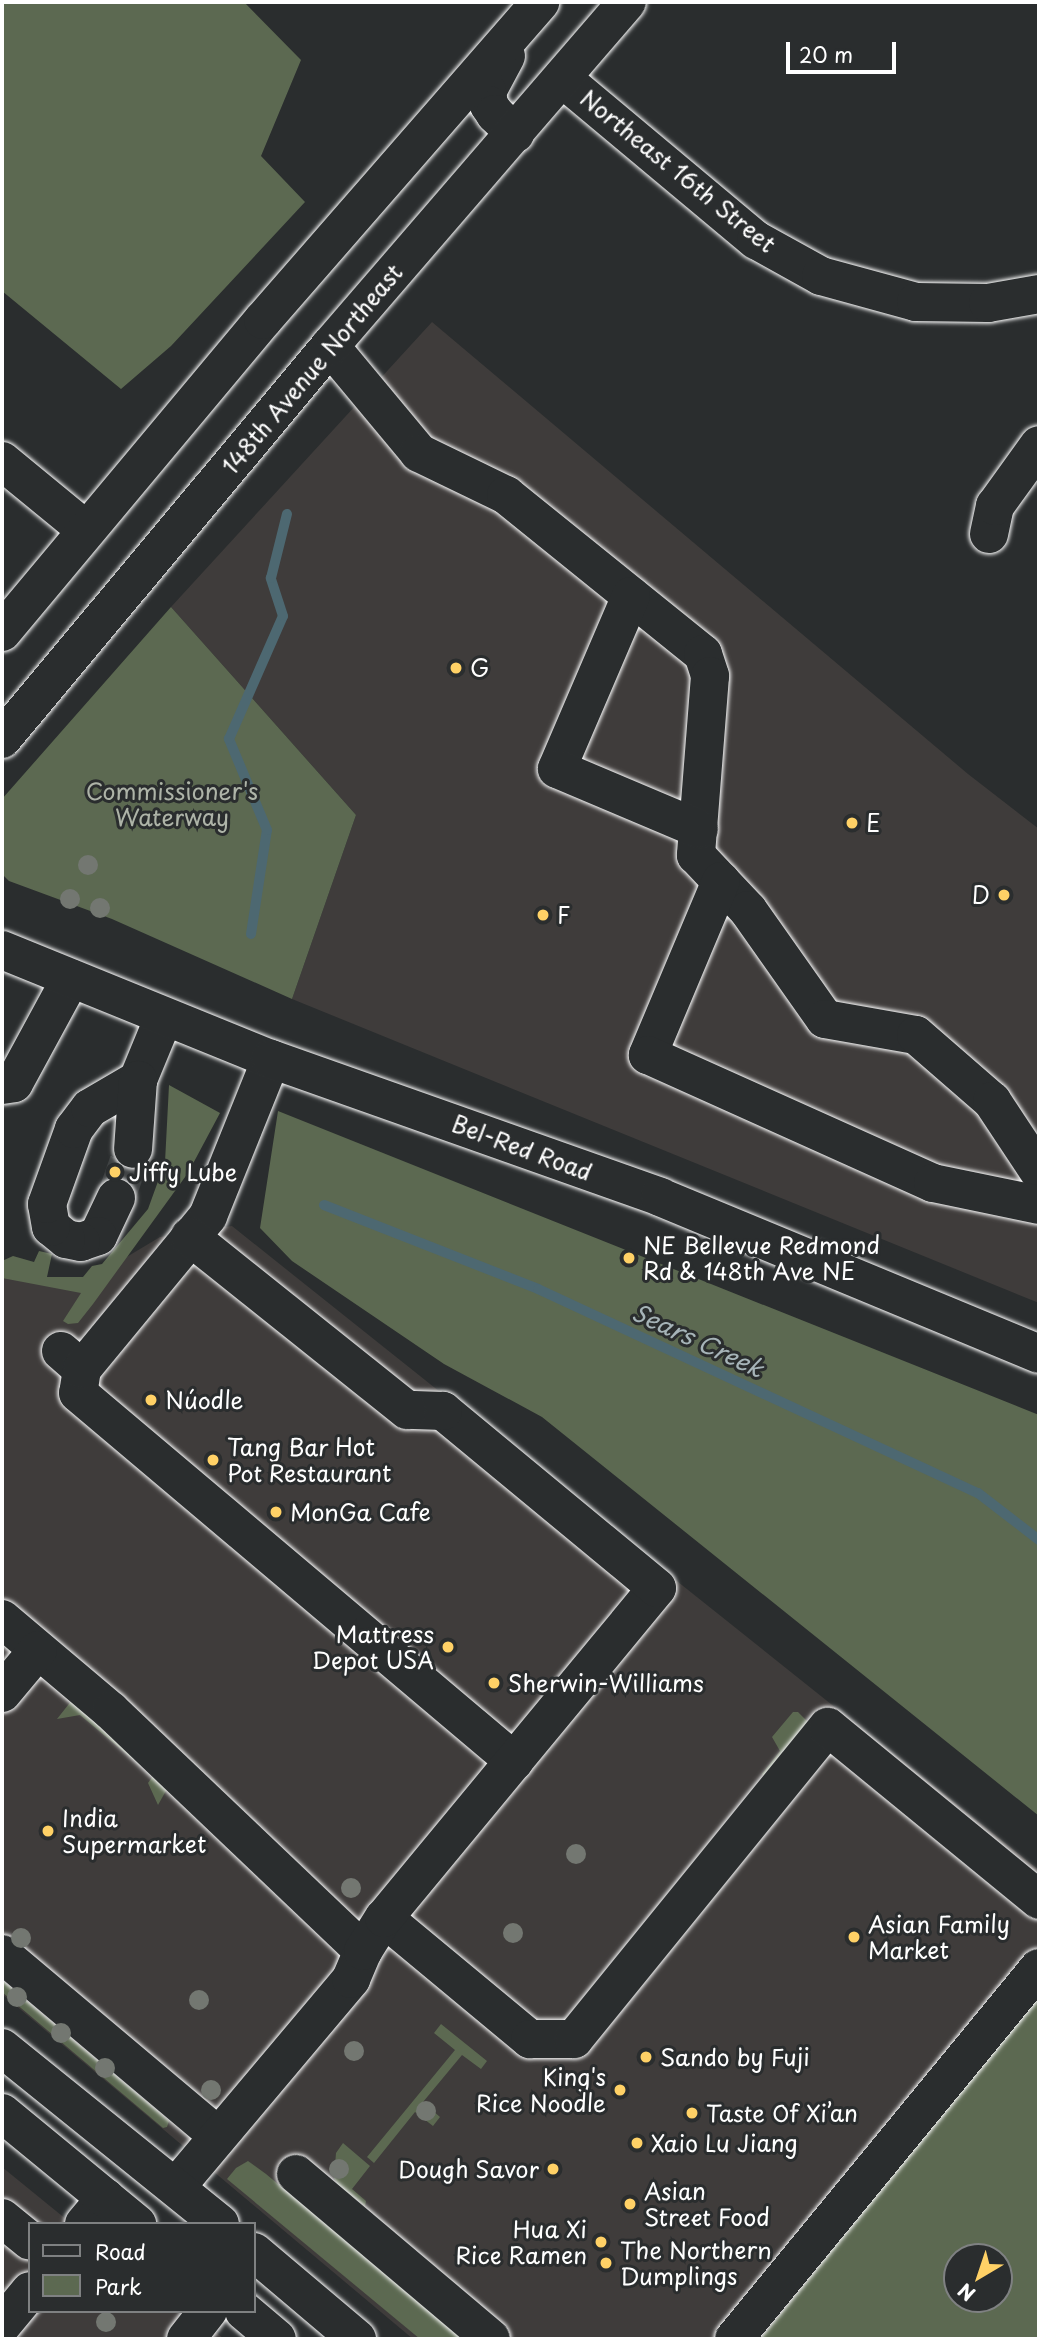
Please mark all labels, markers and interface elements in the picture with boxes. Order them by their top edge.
scale bar [789,28,899,72]
text: 20 m [799,38,853,70]
street label: Northeast 16th Street [575,84,781,258]
street label: 148th Avenue Northeast [216,258,408,480]
place label: G [470,654,489,682]
marker: G [448,660,464,676]
park label: Commissioner's Waterway [86,777,258,831]
place label: E [866,809,880,837]
marker: E [844,815,860,831]
place label: D [972,881,990,909]
marker: D [996,887,1012,903]
place label: F [557,901,570,929]
marker: F [535,907,551,923]
street label: Bel-Red Road [447,1109,597,1187]
place label: Jiffy Lube [129,1158,238,1186]
marker: Jiffy Lube [107,1164,123,1180]
place label: NE Bellevue Redmond Rd & 148th Ave NE [643,1231,884,1285]
marker: NE Bellevue Redmond Rd & 148th Ave NE [621,1250,637,1266]
water label: Sears Creek [628,1297,768,1383]
place label: Núodle [165,1386,243,1414]
marker: Núodle [143,1392,159,1408]
place label: Tang Bar Hot Pot Restaurant [227,1433,393,1487]
marker: Tang Bar Hot Pot Restaurant [205,1452,221,1468]
place label: MonGa Cafe [290,1498,432,1526]
marker: MonGa Cafe [268,1504,284,1520]
place label: Mattress Depot USA [311,1620,434,1674]
marker: Mattress Depot USA [440,1639,456,1655]
place label: Sherwin-Williams [508,1669,704,1697]
marker: Sherwin-Williams [486,1675,502,1691]
place label: India Supermarket [62,1804,206,1858]
marker: India Supermarket [40,1823,56,1839]
place label: Asian Family Market [868,1910,1010,1964]
marker: Asian Family Market [846,1929,862,1945]
place label: Sando by Fuji [660,2043,810,2071]
marker: Sando by Fuji [638,2049,654,2065]
place label: King's Rice Noodle [476,2063,606,2117]
marker: King's Rice Noodle [612,2082,628,2098]
place label: Taste Of Xi’an [706,2099,861,2127]
marker: Taste Of Xi’an [684,2105,700,2121]
place label: Xaio Lu Jiang [651,2129,799,2157]
marker: Xaio Lu Jiang [629,2135,645,2151]
place label: Dough Savor [397,2155,539,2183]
marker: Dough Savor [545,2161,561,2177]
place label: Asian Street Food [644,2177,772,2231]
marker: Asian Street Food [622,2196,638,2212]
place label: Hua Xi Rice Ramen [456,2215,587,2269]
legend [28,2222,256,2313]
marker: Hua Xi Rice Ramen [593,2234,609,2250]
text: Road [95,2235,146,2267]
place label: The Northern Dumplings [620,2236,771,2290]
north arrow [943,2243,1013,2313]
marker: The Northern Dumplings [598,2255,614,2271]
text: Park [95,2270,142,2302]
text: N [951,2277,981,2308]

